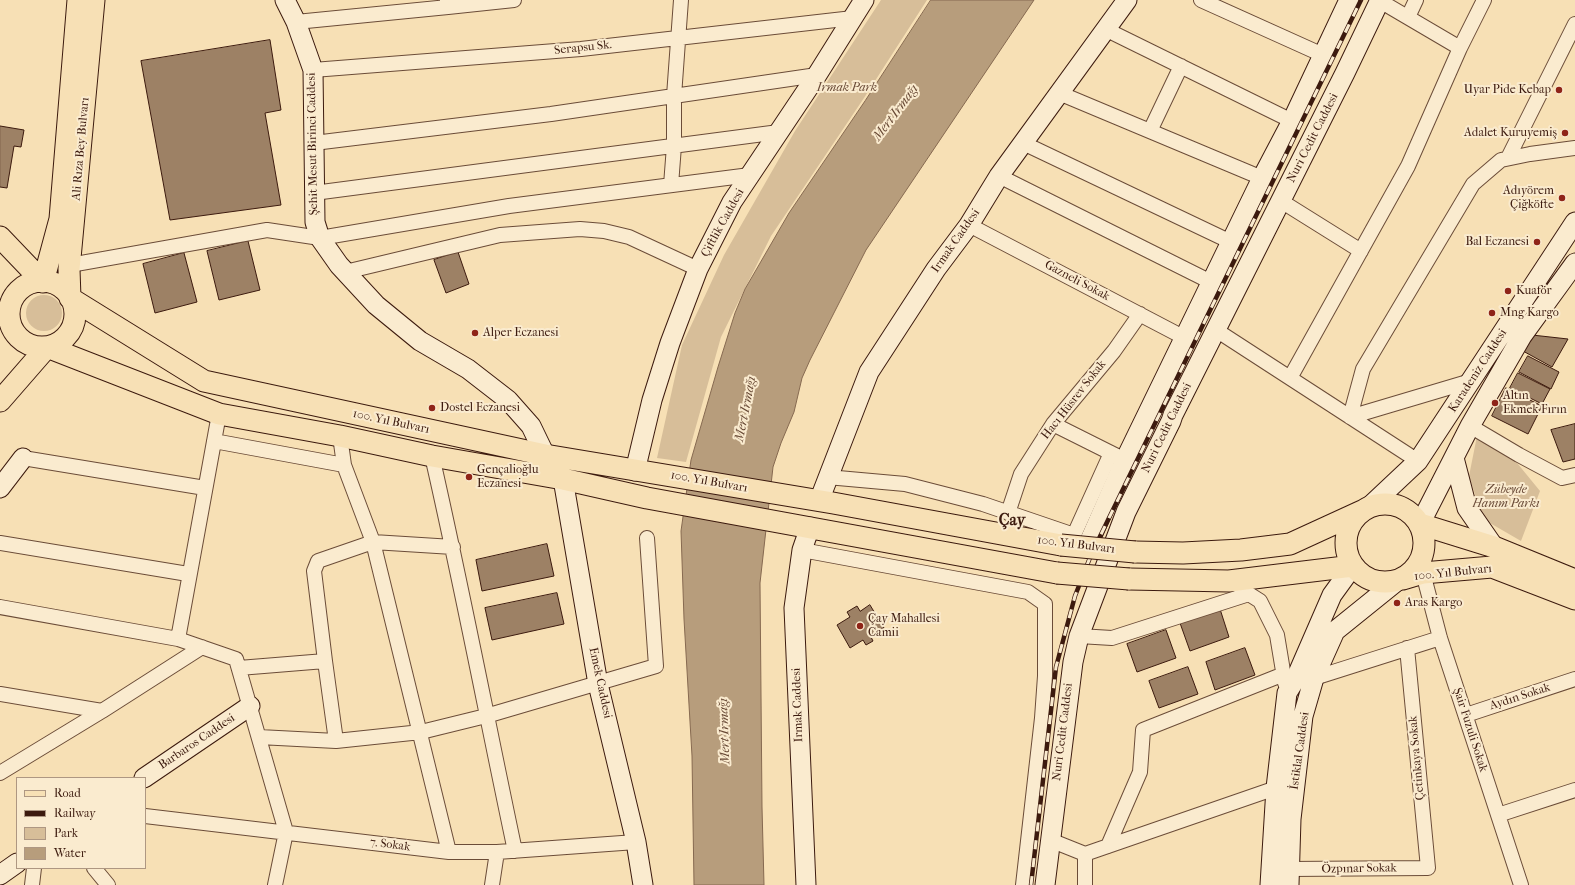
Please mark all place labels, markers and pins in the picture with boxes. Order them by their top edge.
place label: Uyar Pide Kebap [1464,83,1551,97]
marker: Uyar Pide Kebap [1554,85,1564,95]
place label: Adalet Kuruyemiş [1464,126,1557,140]
marker: Adalet Kuruyemiş [1560,128,1570,138]
place label: Adıyörem Çiğköfte [1503,184,1554,212]
marker: Adıyörem Çiğköfte [1557,193,1567,203]
place label: Bal Eczanesi [1465,235,1529,249]
marker: Bal Eczanesi [1532,237,1542,247]
place label: Kuaför [1516,284,1552,298]
marker: Kuaför [1503,286,1513,296]
place label: Mng Kargo [1500,306,1559,320]
marker: Mng Kargo [1487,308,1497,318]
place label: Alper Eczanesi [483,326,559,340]
marker: Alper Eczanesi [470,328,480,338]
place label: Altın Ekmek Fırın [1503,389,1567,417]
marker: Altın Ekmek Fırın [1490,398,1500,408]
place label: Dostel Eczanesi [440,401,520,415]
marker: Dostel Eczanesi [427,403,437,413]
place label: Gençalioğlu Eczanesi [477,463,538,491]
marker: Gençalioğlu Eczanesi [464,472,474,482]
place label: Aras Kargo [1405,596,1462,610]
marker: Aras Kargo [1392,598,1402,608]
place label: Çay Mahallesi Camii [868,612,940,640]
marker: Çay Mahallesi Camii [855,621,865,631]

